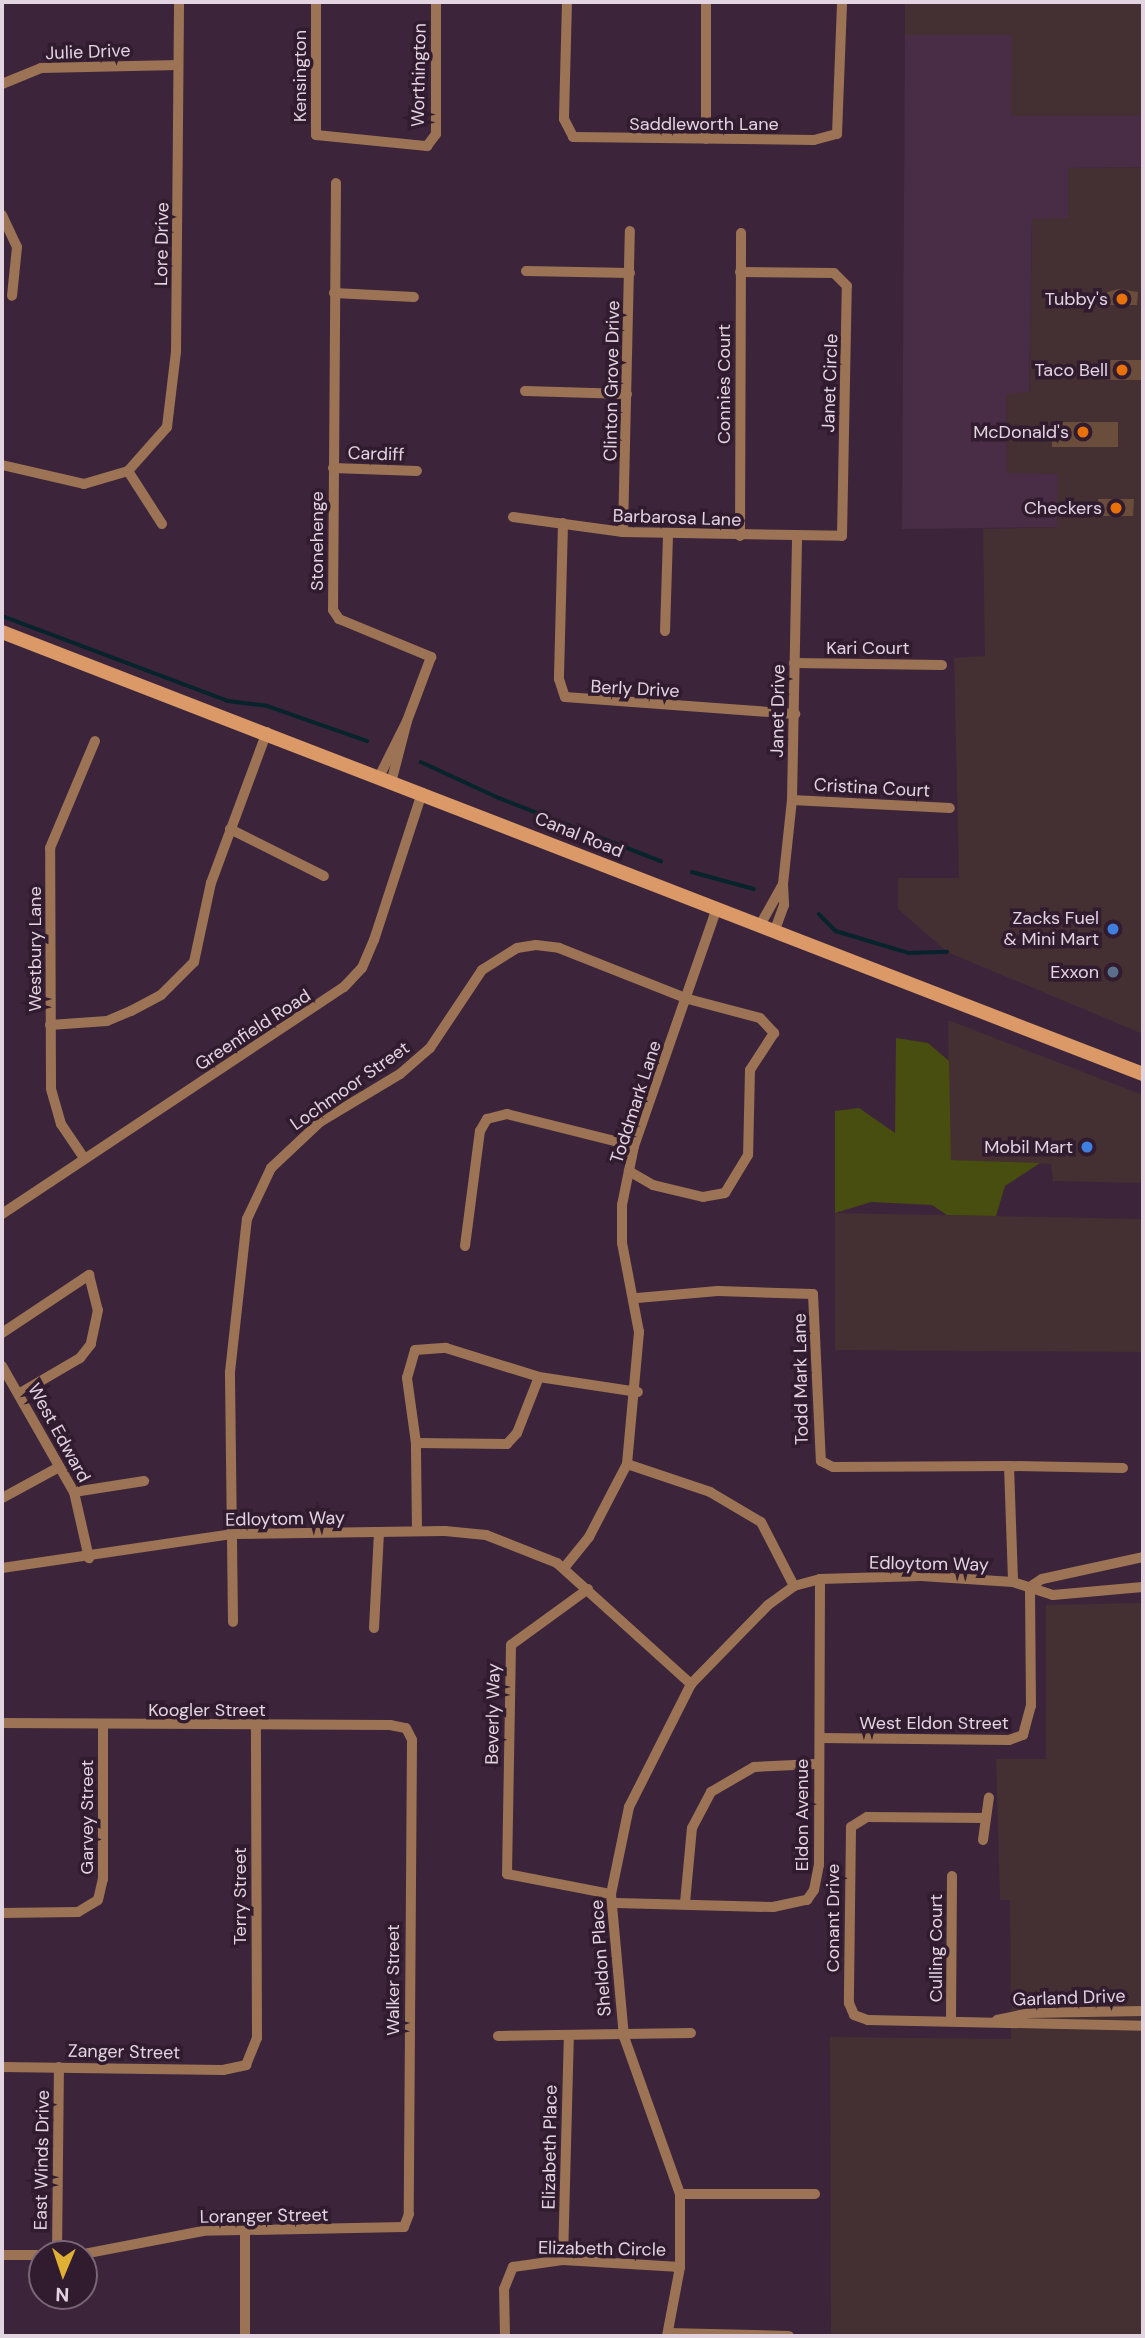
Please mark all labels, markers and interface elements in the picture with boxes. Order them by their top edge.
street label: Worthington [407,23,431,127]
street label: Kensington [289,30,311,122]
street label: Julie Drive [45,40,131,64]
street label: Saddleworth Lane [629,113,779,135]
street label: Lore Drive [150,202,174,286]
place label: Tubby's [1045,288,1108,310]
marker: Tubby's [1114,291,1130,307]
street label: Clinton Grove Drive [600,300,624,462]
street label: Connies Court [713,324,735,444]
street label: Janet Circle [817,333,843,433]
place label: Taco Bell [1035,359,1108,381]
marker: Taco Bell [1114,362,1130,378]
place label: McDonald's [973,421,1069,443]
marker: McDonald's [1075,424,1091,440]
street label: Cardiff [347,442,405,466]
street label: Stonehenge [306,491,328,591]
place label: Checkers [1024,497,1102,519]
marker: Checkers [1108,500,1124,516]
street label: Barbarosa Lane [612,505,742,531]
street label: Kari Court [826,637,910,659]
street label: Janet Drive [766,664,790,758]
street label: Berly Drive [590,676,680,702]
street label: Cristina Court [813,774,931,802]
street label: Canal Road [532,807,626,863]
street label: Westbury Lane [24,886,46,1012]
place label: Zacks Fuel & Mini Mart [1003,908,1099,950]
marker: Zacks Fuel & Mini Mart [1105,921,1121,937]
place label: Exxon [1050,961,1099,983]
marker: Exxon [1105,964,1121,980]
street label: Greenfield Road [191,985,315,1075]
street label: Lochmoor Street [286,1037,414,1135]
street label: Toddmark Lane [606,1038,666,1166]
place label: Mobil Mart [984,1136,1073,1158]
marker: Mobil Mart [1079,1139,1095,1155]
street label: Todd Mark Lane [789,1313,813,1445]
street label: West Edward [23,1380,95,1486]
street label: Edloytom Way [225,1507,345,1531]
street label: Edloytom Way [869,1552,989,1576]
street label: Beverly Way [481,1663,505,1765]
street label: Koogler Street [148,1699,266,1721]
street label: West Eldon Street [859,1712,1009,1734]
street label: Eldon Avenue [791,1759,813,1871]
street label: Garvey Street [76,1760,98,1874]
street label: Terry Street [229,1847,251,1945]
street label: Conant Drive [822,1864,844,1972]
street label: Culling Court [925,1894,947,2002]
street label: Sheldon Place [586,1899,616,2017]
street label: Walker Street [382,1924,404,2036]
street label: Garland Drive [1012,1985,1126,2011]
street label: Zanger Street [68,2040,180,2064]
street label: Elizabeth Place [538,2084,562,2210]
street label: East Winds Drive [30,2090,54,2230]
street label: Loranger Street [199,2204,329,2228]
street label: Elizabeth Circle [538,2237,666,2261]
north arrow [28,2240,98,2310]
text: N [55,2282,70,2307]

